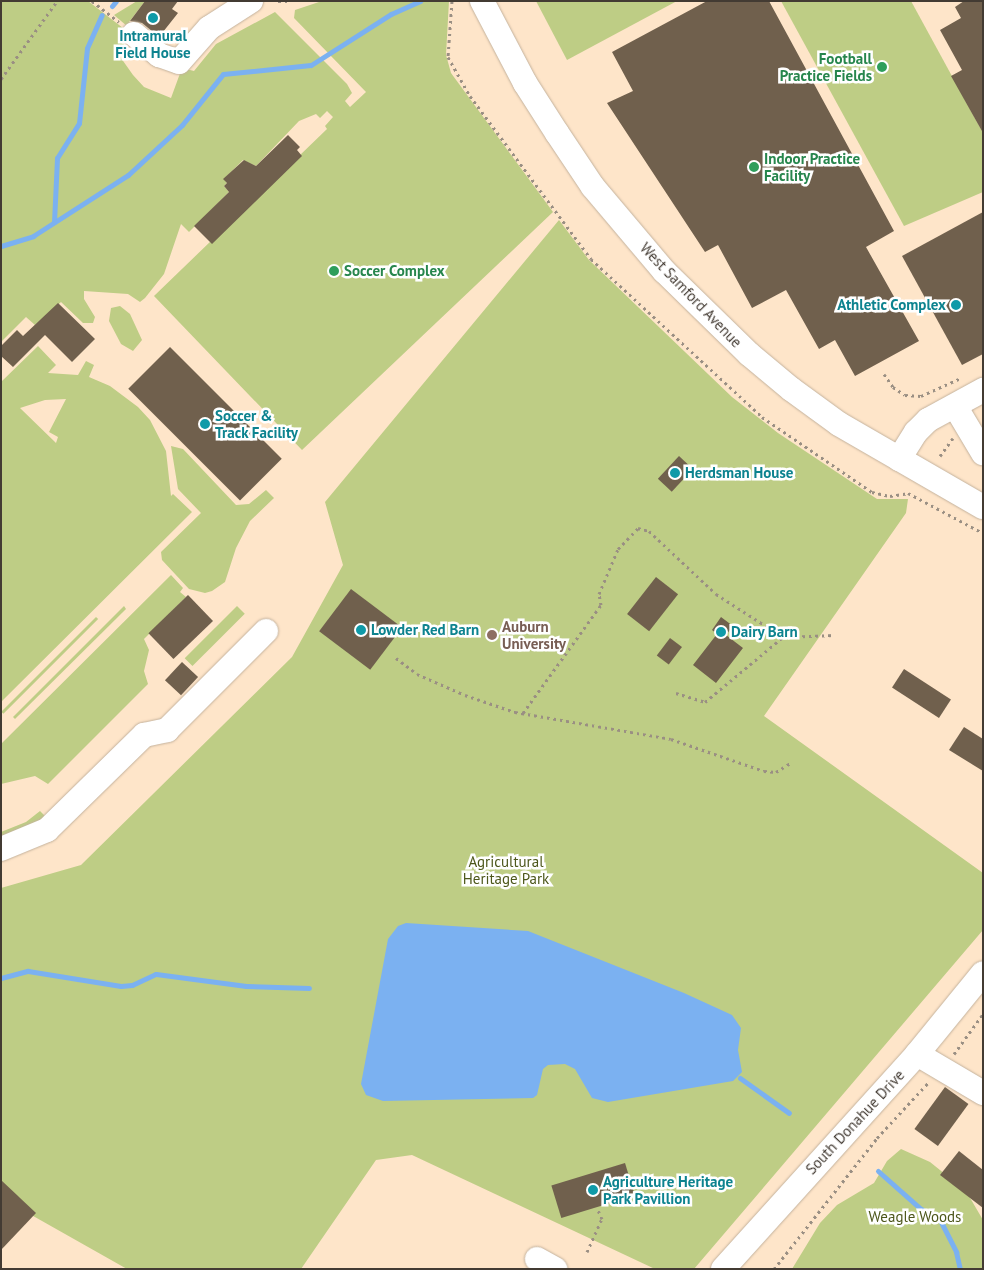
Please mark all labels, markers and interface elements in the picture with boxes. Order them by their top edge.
marker: Intramural Field House [147,12,159,24]
place label: Intramural Field House [115,26,191,61]
place label: Football Practice Fields [780,49,872,84]
marker: Football Practice Fields [876,61,888,73]
place label: Indoor Practice Facility [764,149,860,184]
marker: Indoor Practice Facility [748,161,760,173]
street label: West Samford Avenue [636,239,746,351]
place label: Soccer Complex [344,262,445,280]
marker: Soccer Complex [328,265,340,277]
place label: Athletic Complex [837,296,946,314]
marker: Athletic Complex [950,299,962,311]
place label: Soccer & Track Facility [215,406,298,441]
marker: Soccer & Track Facility [199,418,211,430]
place label: Herdsman House [685,464,793,482]
marker: Herdsman House [669,467,681,479]
place label: Auburn University [502,617,566,652]
place label: Lowder Red Barn [371,621,479,639]
place label: Dairy Barn [731,623,798,641]
marker: Lowder Red Barn [355,624,367,636]
marker: Dairy Barn [715,626,727,638]
marker: Auburn University [486,629,498,641]
park label: Agricultural Heritage Park [463,852,549,887]
street label: South Donahue Drive [802,1066,908,1178]
place label: Agriculture Heritage Park Pavillion [603,1172,733,1207]
marker: Agriculture Heritage Park Pavillion [587,1184,599,1196]
park label: Weagle Woods [868,1208,962,1226]

